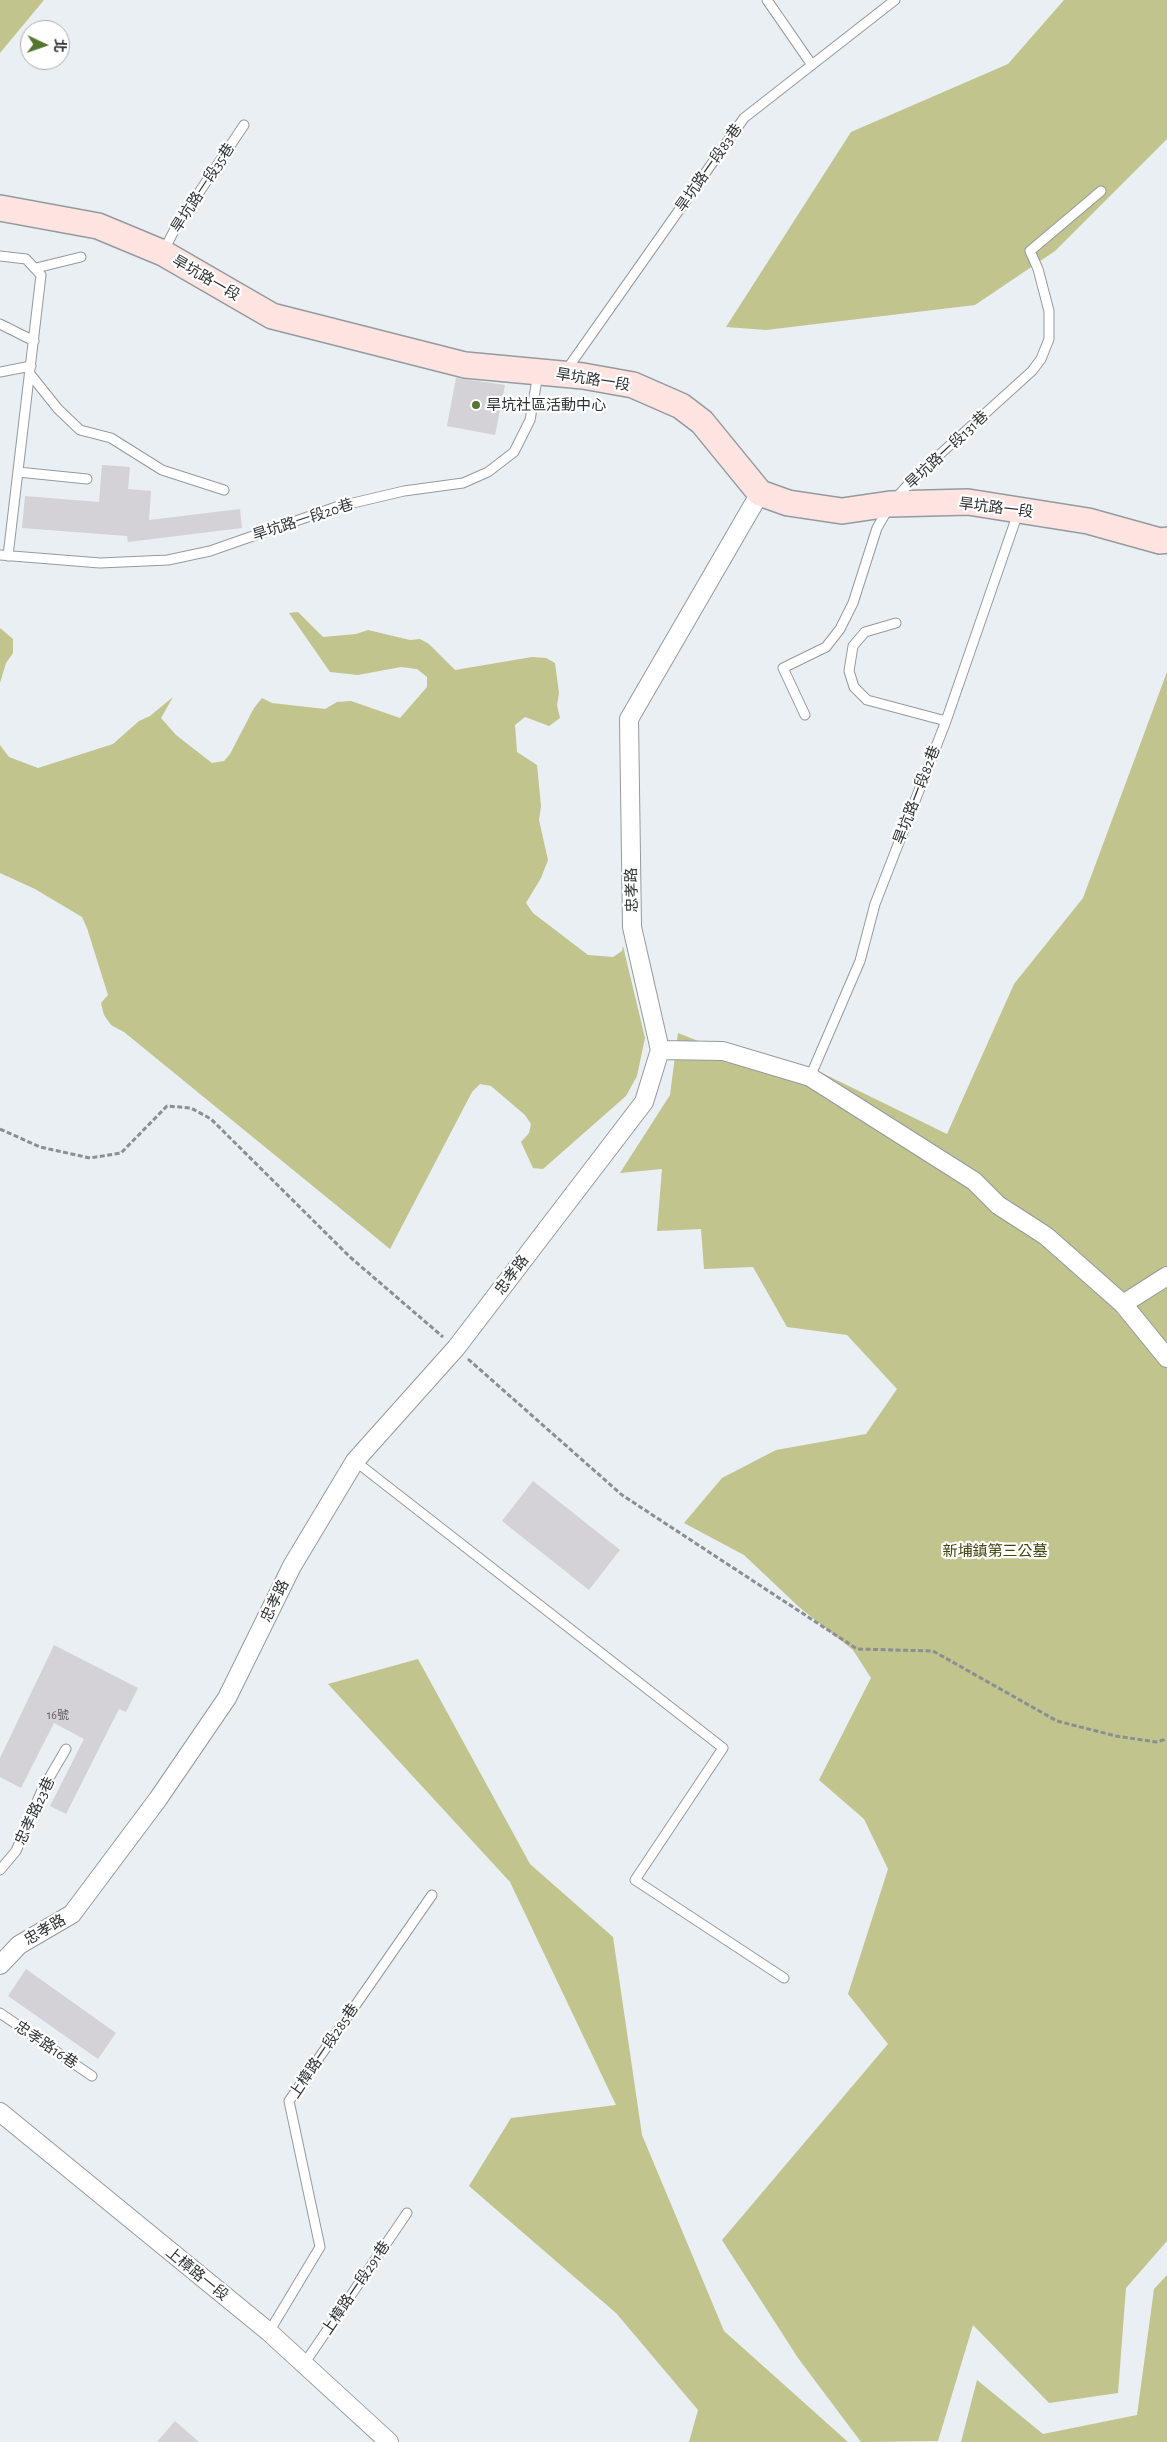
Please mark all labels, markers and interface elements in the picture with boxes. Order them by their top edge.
north arrow [20,20,70,70]
text: 北 [52,38,66,53]
street label: 旱坑路一段83巷 [672,121,746,215]
street label: 旱坑路一段35巷 [168,140,238,236]
street label: 旱坑路一段 [169,251,243,305]
street label: 旱坑路一段 [555,365,631,395]
place label: 旱坑社區活動中心 [486,396,606,414]
marker: 旱坑社區活動中心 [470,399,482,411]
street label: 旱坑路一段131巷 [902,407,992,493]
street label: 旱坑路一段 [958,494,1034,522]
street label: 旱坑路一段20巷 [250,495,356,545]
street label: 旱坑路一段82巷 [890,743,944,847]
street label: 忠孝路 [623,867,641,913]
street label: 忠孝路 [491,1252,533,1298]
park label: 新埔鎮第三公墓 [943,1542,1047,1560]
street label: 忠孝路 [257,1577,293,1625]
house number: 16號 [47,1708,69,1722]
street label: 忠孝路23巷 [11,1774,59,1848]
street label: 忠孝路 [21,1911,69,1949]
street label: 上樟路一段285巷 [286,2000,362,2102]
street label: 忠孝路16巷 [11,2017,81,2073]
street label: 上樟路一段291巷 [318,2238,394,2338]
street label: 上樟路一段 [162,2243,232,2305]

